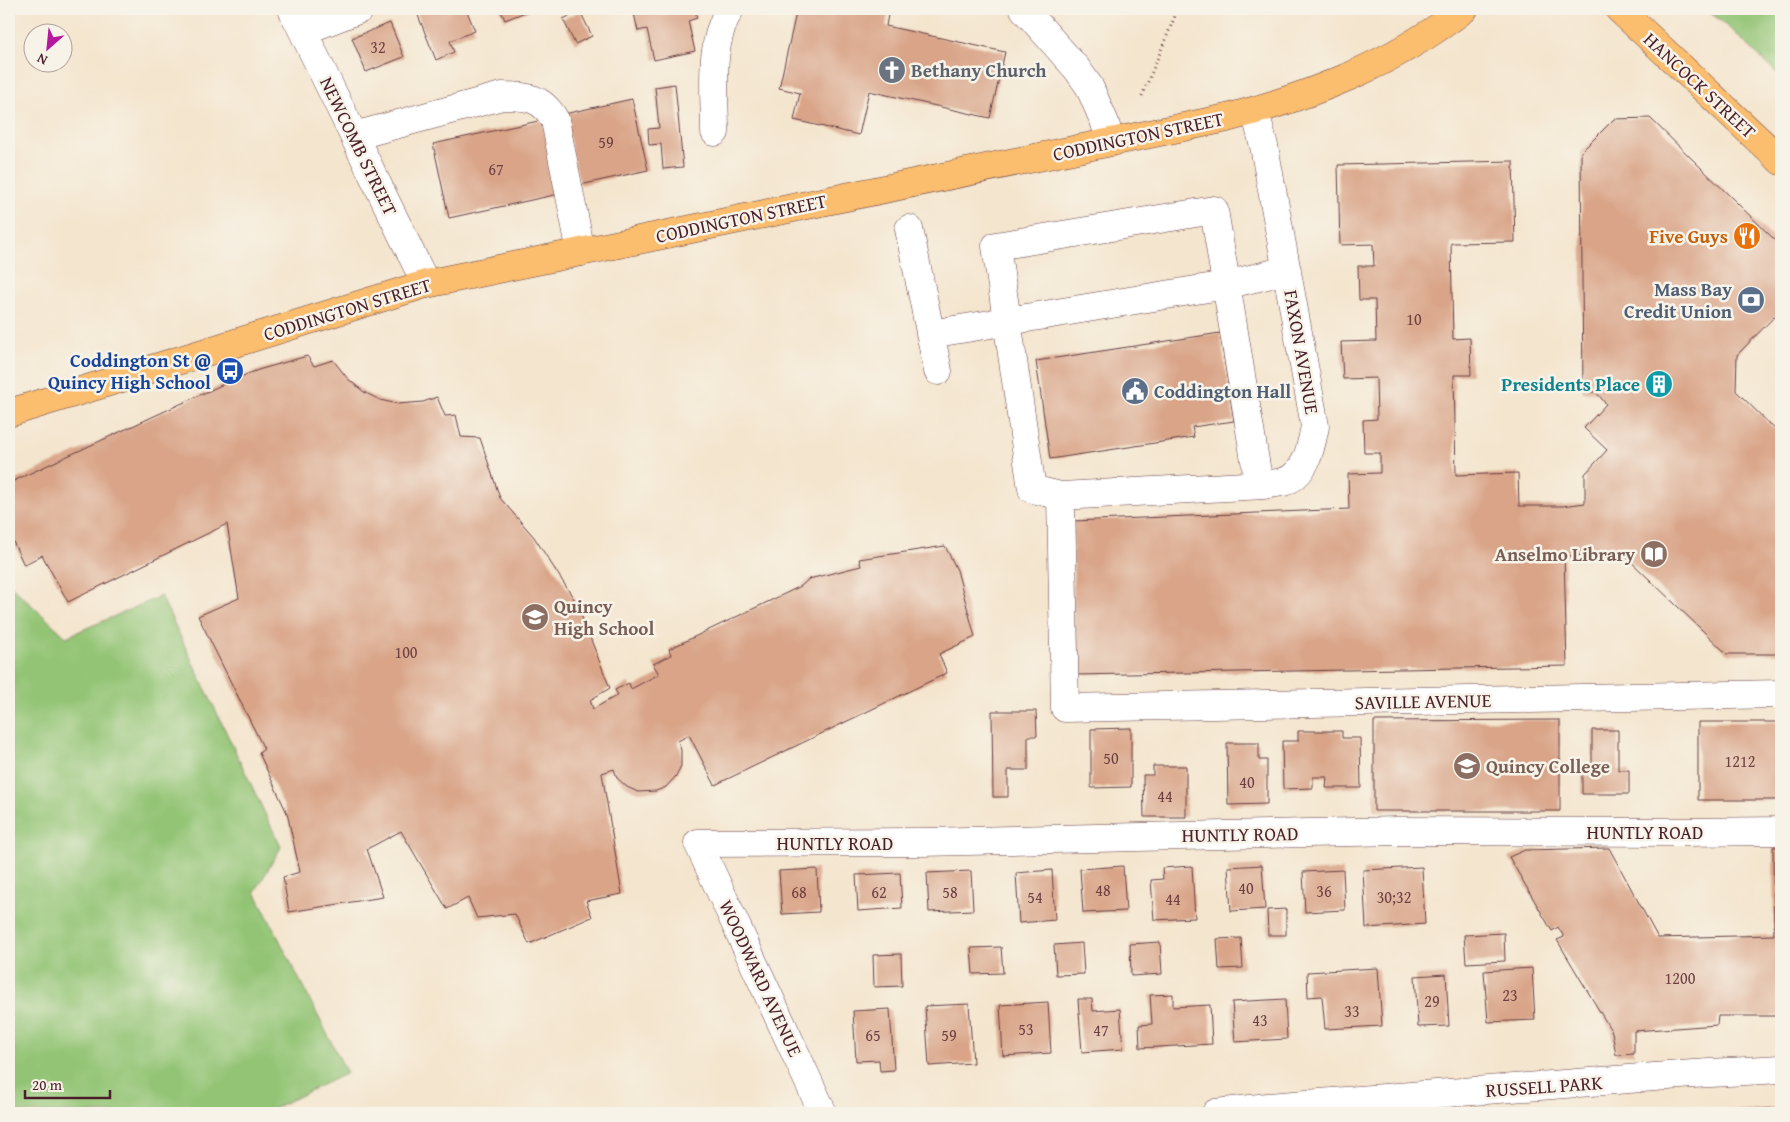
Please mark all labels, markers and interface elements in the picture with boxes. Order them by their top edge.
north arrow [22,22,72,72]
street label: HANCOCK STREET [1637,25,1763,145]
house number: 32 [370,35,386,59]
text: N [33,48,51,71]
church icon: Bethany Church [877,55,907,85]
place label: Bethany Church [911,56,1047,84]
street label: NEWCOMB STREET [313,72,405,220]
street label: CODDINGTON STREET [1050,104,1226,168]
house number: 59 [598,130,614,154]
house number: 67 [488,157,504,181]
street label: CODDINGTON STREET [653,186,829,250]
restaurant icon: Five Guys [1732,221,1762,251]
place label: Five Guys [1649,222,1728,250]
street label: CODDINGTON STREET [260,270,435,348]
place label: Mass Bay Credit Union [1624,275,1733,325]
bank icon: Mass Bay Credit Union [1736,285,1766,315]
street label: FAXON AVENUE [1277,288,1327,417]
house number: 10 [1406,307,1422,331]
place label: Coddington St @ Quincy High School [48,346,211,396]
bus stop icon: Coddington St @ Quincy High School [215,356,245,386]
building icon: Presidents Place [1644,369,1674,399]
place label: Presidents Place [1501,370,1640,398]
public building icon: Coddington Hall [1120,376,1150,406]
place label: Coddington Hall [1154,377,1291,405]
library icon: Anselmo Library [1639,539,1669,569]
place label: Anselmo Library [1495,540,1635,568]
place label: Quincy High School [554,592,654,642]
school or university icon: Quincy High School [520,602,550,632]
house number: 100 [394,640,418,664]
street label: SAVILLE AVENUE [1354,686,1492,716]
house number: 50 [1103,746,1119,770]
house number: 1212 [1725,749,1755,773]
school or university icon: Quincy College [1452,751,1482,781]
place label: Quincy College [1486,752,1610,780]
house number: 40 [1239,770,1255,794]
house number: 44 [1157,784,1173,808]
street label: HUNTLY ROAD [1587,818,1703,846]
street label: HUNTLY ROAD [1181,819,1299,849]
street label: HUNTLY ROAD [777,829,893,857]
house number: 40 [1238,876,1254,900]
house number: 48 [1095,878,1111,902]
house number: 36 [1316,879,1332,903]
house number: 68 [791,880,807,904]
house number: 62 [871,880,887,904]
house number: 58 [942,880,958,904]
house number: 54 [1027,885,1043,909]
house number: 30;32 [1377,885,1411,909]
house number: 44 [1165,887,1181,911]
street label: WOODWARD AVENUE [712,895,810,1061]
house number: 1200 [1665,966,1696,990]
house number: 23 [1502,983,1518,1007]
house number: 29 [1424,989,1440,1013]
house number: 33 [1344,999,1360,1023]
house number: 43 [1252,1008,1268,1032]
house number: 53 [1018,1017,1034,1041]
house number: 47 [1093,1018,1109,1042]
house number: 65 [865,1023,881,1047]
house number: 59 [941,1023,957,1047]
scale bar [25,1067,110,1099]
street label: RUSSELL PARK [1485,1068,1604,1104]
text: 20 m [32,1074,63,1095]

